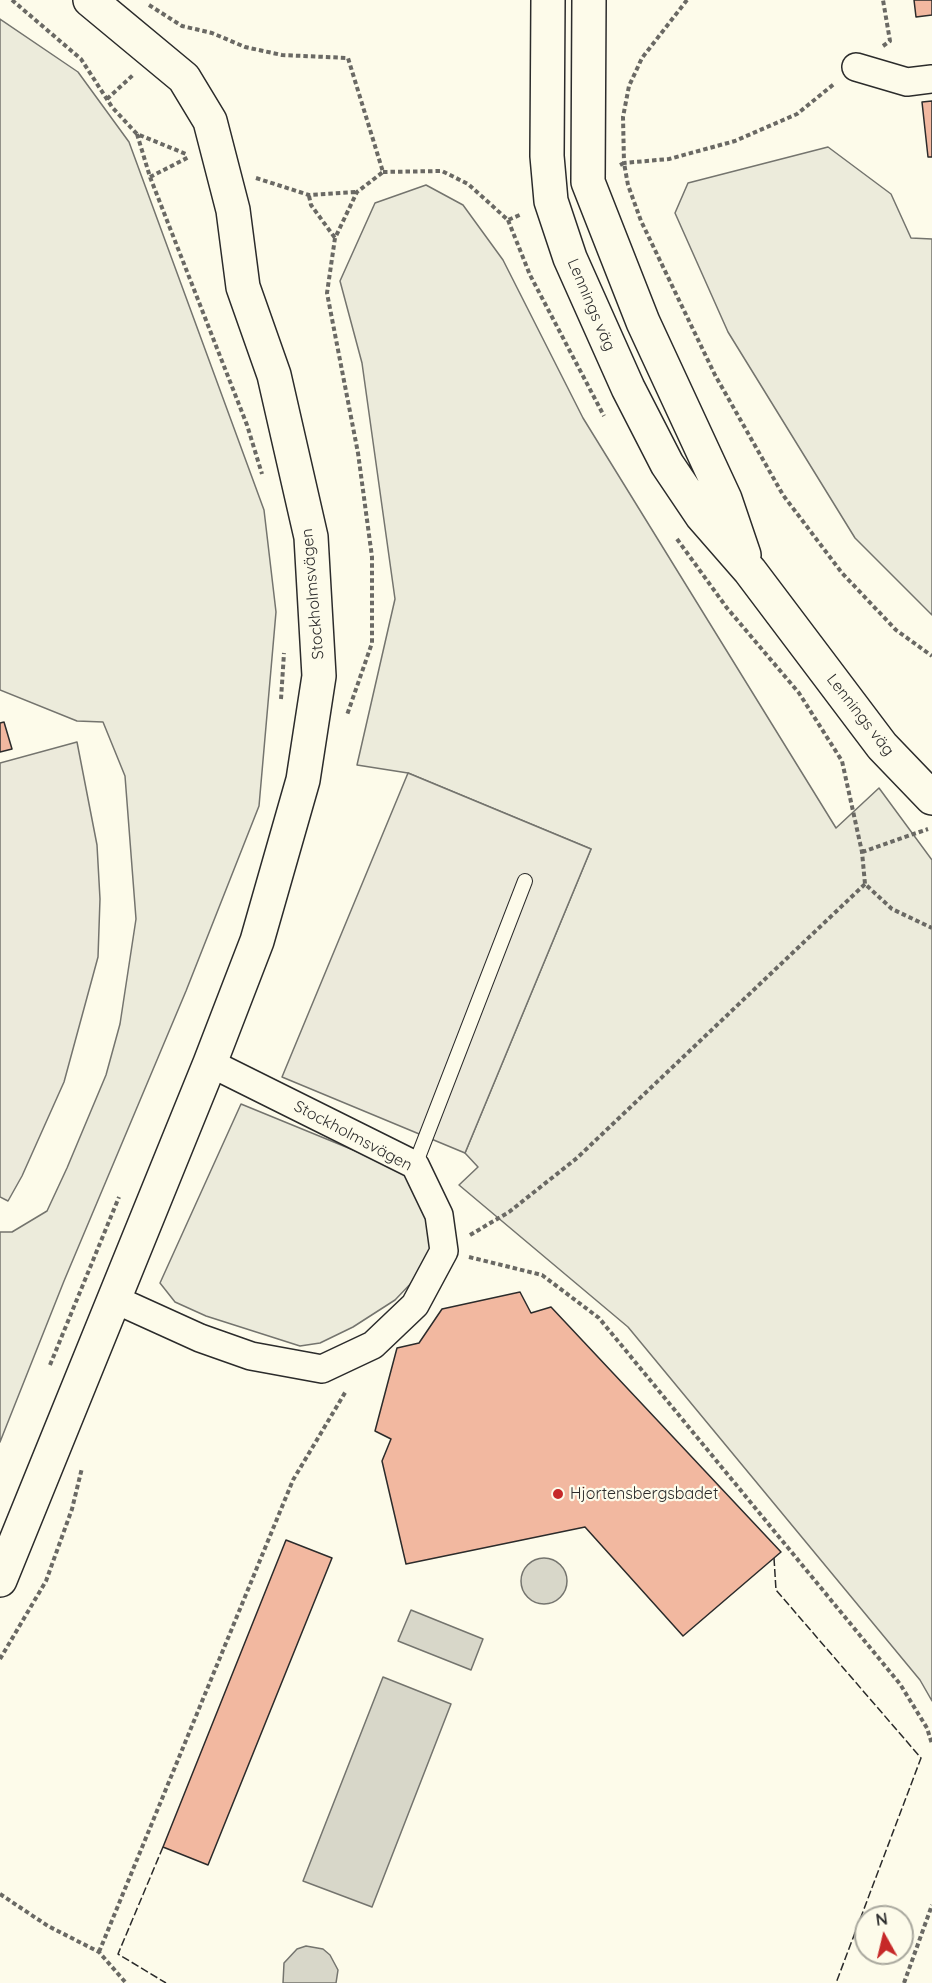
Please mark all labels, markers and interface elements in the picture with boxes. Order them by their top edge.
street label: Lennings väg [563,256,619,354]
street label: Stockholmsvägen [298,528,328,660]
street label: Lennings väg [822,670,898,760]
street label: Stockholmsvägen [290,1097,416,1175]
place label: Hjortensbergsbadet [570,1484,718,1504]
marker: Hjortensbergsbadet [551,1487,565,1501]
north arrow [854,1905,914,1965]
text: N [875,1908,889,1930]

